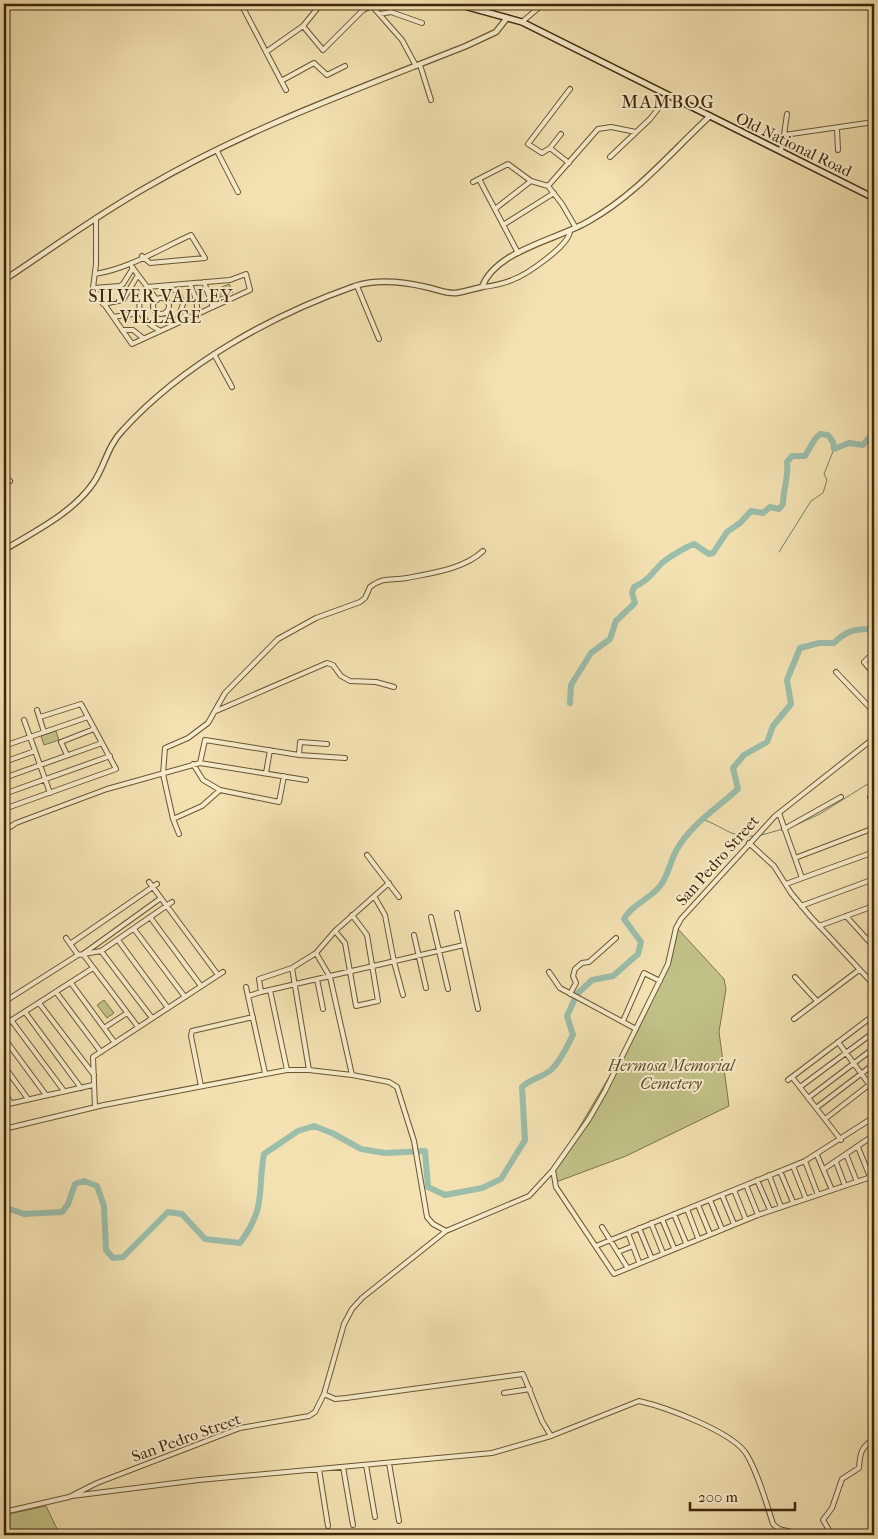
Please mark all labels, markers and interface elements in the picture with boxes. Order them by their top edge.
district label: MAMBOG [621,91,715,113]
street label: Old National Road [733,108,855,181]
district label: SILVER VALLEY VILLAGE [88,286,234,328]
street label: San Pedro Street [672,811,763,909]
park label: Hermosa Memorial Cemetery [607,1056,736,1093]
street label: San Pedro Street [129,1409,244,1466]
scale bar [690,1479,796,1511]
text: 200 m [698,1488,738,1506]

